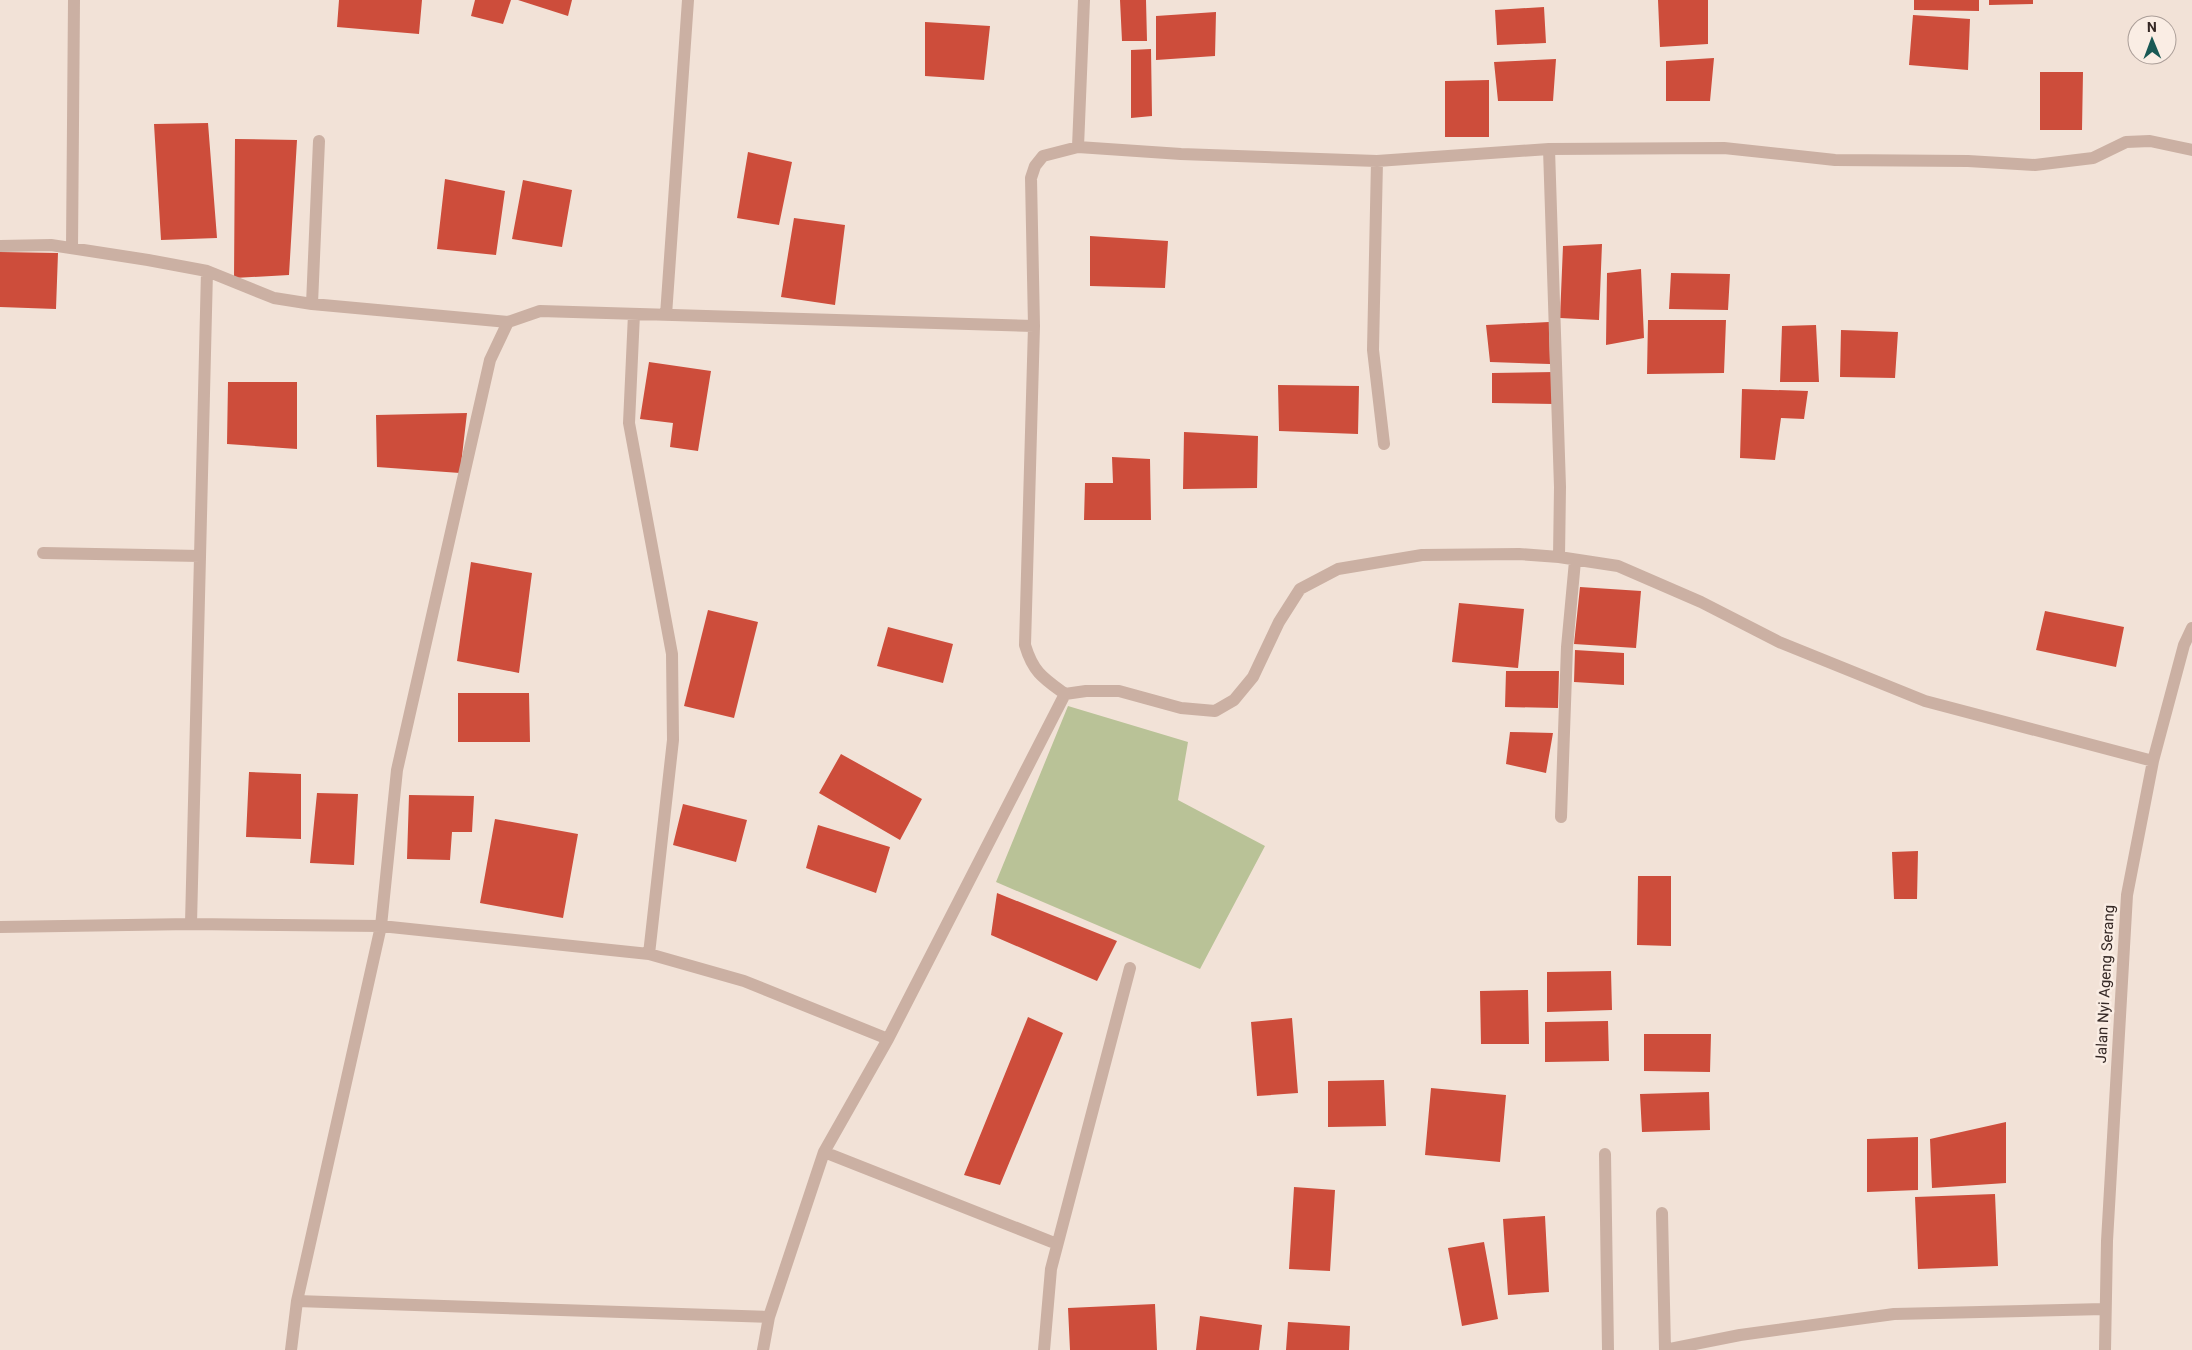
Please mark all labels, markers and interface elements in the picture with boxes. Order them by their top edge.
north arrow [2127,15,2177,65]
text: N [2147,19,2157,35]
street label: Jalan Nyi Ageng Serang [2092,904,2118,1064]

